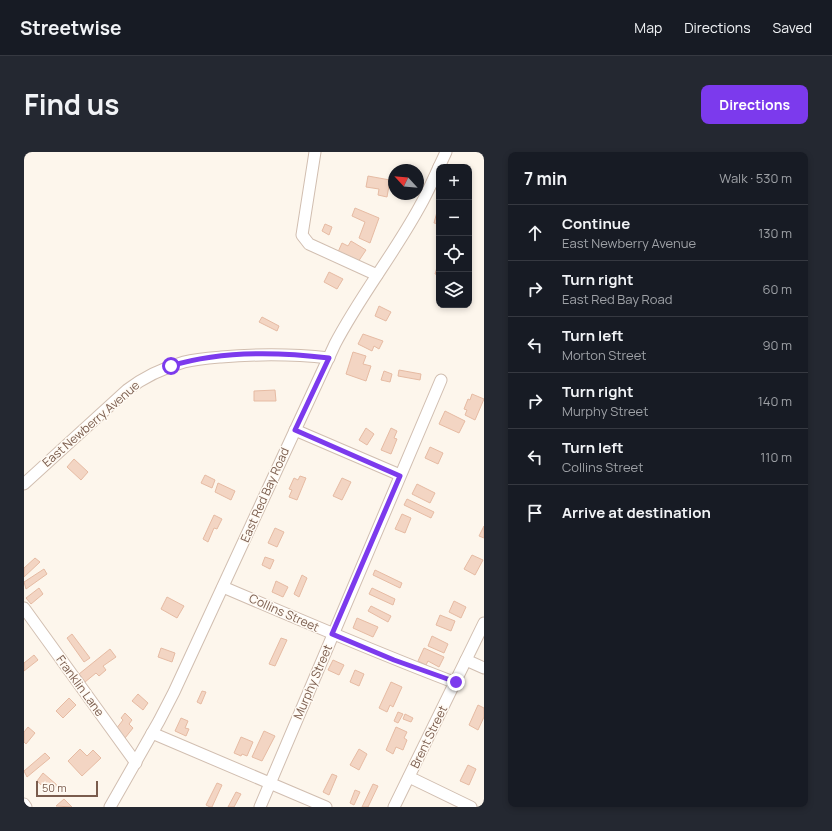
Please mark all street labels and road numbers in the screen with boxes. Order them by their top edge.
street label: East Newberry Avenue [38,377,143,471]
street label: East Red Bay Road [236,445,293,545]
street label: Collins Street [246,589,322,636]
street label: Murphy Street [289,642,336,722]
street label: Franklin Lane [52,652,108,720]
street label: Brent Street [406,702,451,771]

